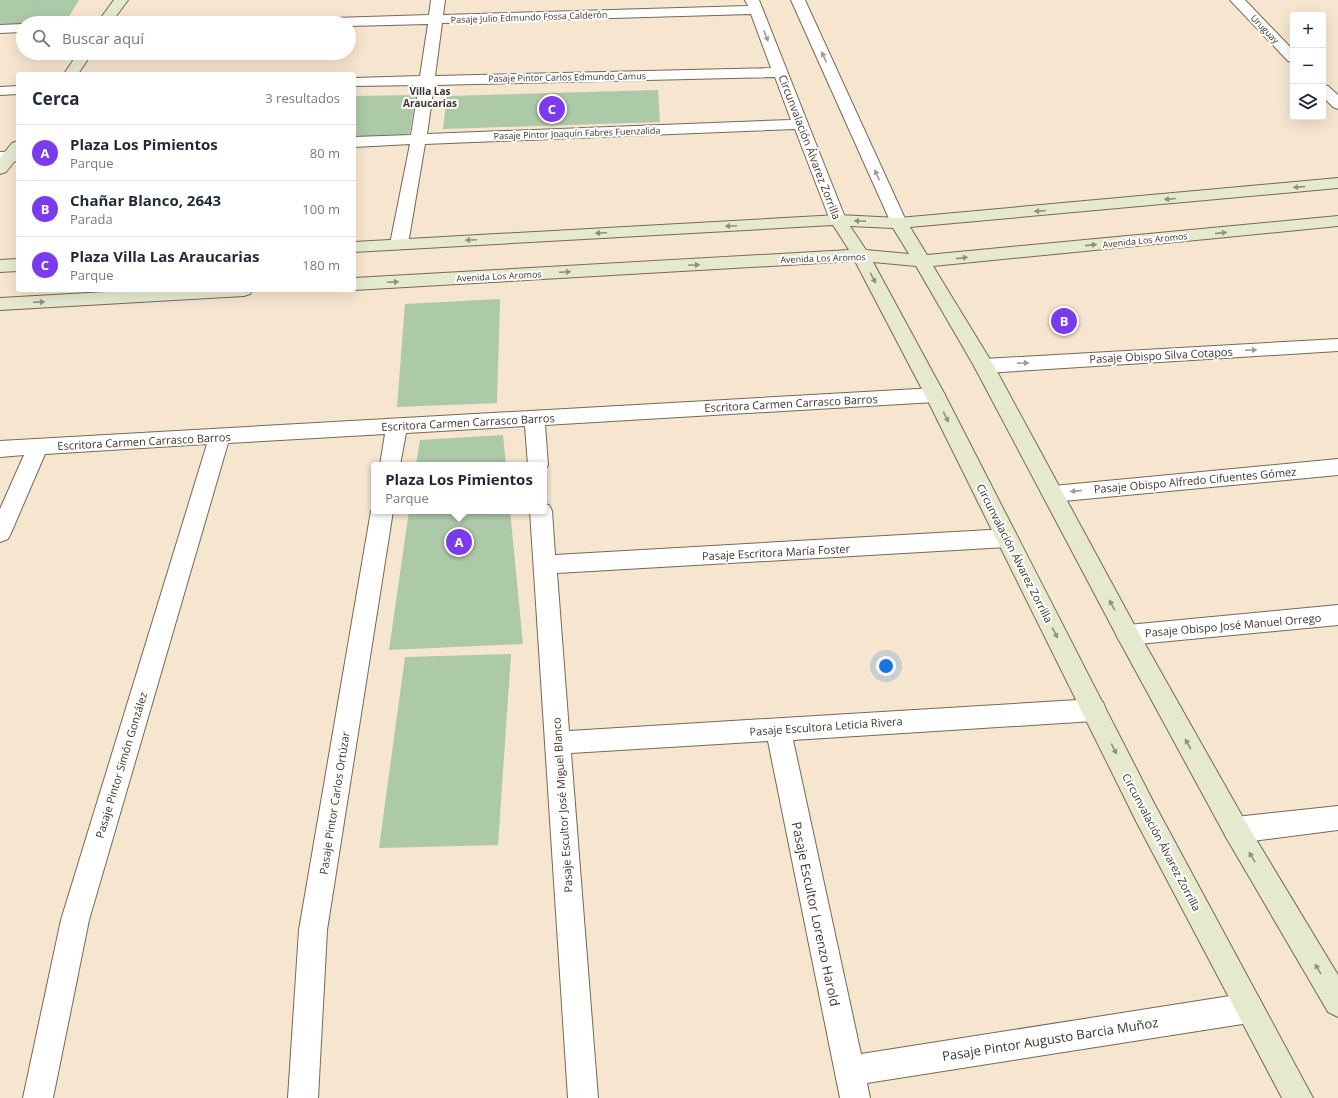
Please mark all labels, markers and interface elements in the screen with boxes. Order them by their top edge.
street label: Pasaje Julio Edmundo Fossa Calderón [450,8,608,26]
street label: Uruguay [1248,12,1282,47]
map controls [1290,12,1326,120]
button: + [1290,12,1326,48]
search box [16,16,356,60]
icon: search [30,27,52,49]
text: Buscar aquí [62,28,144,48]
one-way arrow [764,31,770,43]
button: − [1290,48,1326,84]
one-way arrow [821,51,827,62]
street label: Pasaje Pintor Carlos Edmundo Camus [488,69,646,85]
street label: Circunvalación Álvarez Zorrilla [775,72,845,222]
district label: Villa Las Araucarias [403,84,457,110]
button: layers [1290,84,1326,120]
text: Cerca [32,87,80,110]
text: 3 resultados [265,89,340,107]
pin: C [539,94,565,124]
street label: Pasaje Pintor Joaquín Fabres Fuenzalida [493,124,661,142]
text: Plaza Los Pimientos [70,134,218,154]
text: A [41,144,49,162]
text: 80 m [310,144,340,162]
text: Parque [70,154,114,172]
one-way arrow [874,169,881,181]
one-way arrow [1293,184,1305,190]
text: Chañar Blanco, 2643 [70,190,221,210]
one-way arrow [1164,195,1176,202]
text: B [41,200,49,218]
text: 100 m [302,200,340,218]
one-way arrow [1034,207,1046,214]
text: Parada [70,210,113,228]
one-way arrow [854,218,866,225]
one-way arrow [725,223,737,230]
street label: Avenida Los Aromos [1102,229,1188,251]
one-way arrow [1215,229,1227,236]
one-way arrow [595,230,607,237]
one-way arrow [465,237,477,244]
one-way arrow [1085,242,1097,248]
text: Plaza Villa Las Araucarias [70,246,259,266]
street label: Avenida Los Aromos [780,250,866,266]
one-way arrow [956,254,968,261]
text: C [41,256,49,274]
text: 180 m [302,256,340,274]
one-way arrow [688,261,700,268]
text: Parque [70,266,114,284]
street label: Avenida Los Aromos [456,267,542,285]
one-way arrow [559,269,572,275]
one-way arrow [870,272,876,283]
one-way arrow [387,278,399,285]
one-way arrow [33,298,45,305]
pin: B [1051,306,1077,336]
street label: Pasaje Obispo Silva Cotapos [1089,344,1233,366]
one-way arrow [1245,347,1257,354]
one-way arrow [1017,360,1029,367]
street label: Escritora Carmen Carrasco Barros [704,391,878,415]
street label: Escritora Carmen Carrasco Barros [381,410,555,434]
one-way arrow [943,412,950,423]
street label: Escritora Carmen Carrasco Barros [57,429,231,453]
popup [371,462,547,514]
street label: Pasaje Obispo Alfredo Cifuentes Gómez [1093,464,1297,496]
text: Plaza Los Pimientos [385,469,533,489]
street label: Circunvalación Álvarez Zorrilla [973,481,1057,625]
one-way arrow [1070,488,1082,495]
text: Parque [385,489,429,507]
pin: A [446,527,472,557]
street label: Pasaje Escritora María Foster [702,541,851,563]
one-way arrow [1109,599,1115,611]
street label: Pasaje Obispo José Manuel Orrego [1144,610,1322,640]
one-way arrow [1052,628,1059,639]
your location [876,656,896,676]
street label: Pasaje Pintor Simón González [92,690,150,840]
street label: Pasaje Escultora Leticia Rivera [749,713,903,739]
street label: Pasaje Escultor José Miguel Blanco [548,717,576,893]
street label: Pasaje Pintor Carlos Ortúzar [315,730,353,876]
one-way arrow [1185,738,1191,749]
one-way arrow [1111,744,1117,755]
street label: Circunvalación Álvarez Zorrilla [1119,770,1205,914]
street label: Pasaje Escultor Lorenzo Harold [788,820,844,1008]
one-way arrow [1248,851,1255,863]
one-way arrow [1314,964,1322,974]
street label: Pasaje Pintor Augusto Barcia Muñoz [941,1013,1159,1065]

